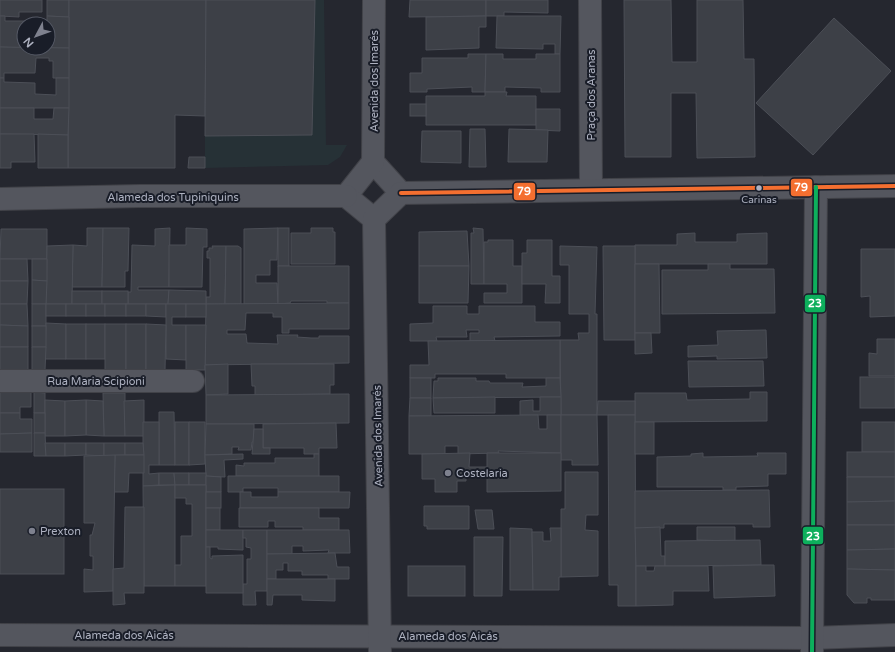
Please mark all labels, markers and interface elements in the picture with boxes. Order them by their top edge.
north arrow [16,16,56,56]
street label: Avenida dos Imarés [368,30,381,132]
text: N [21,35,37,50]
street label: Praça dos Aranas [585,49,598,141]
line badge: 79 [790,178,813,197]
text: 79 [794,181,808,194]
line badge: 79 [513,182,536,201]
marker: Carinas [754,183,764,193]
text: 79 [517,185,531,198]
street label: Alameda dos Tupiniquins [107,191,239,204]
place label: Carinas [741,194,777,206]
line badge: 23 [804,294,826,313]
text: 23 [808,297,822,310]
street label: Rua Maria Scipioni [47,375,145,388]
street label: Avenida dos Imarés [371,385,385,487]
place label: Costelaria [456,467,508,480]
marker: Costelaria [443,468,453,478]
place label: Prexton [40,525,81,538]
marker: Prexton [27,526,37,536]
line badge: 23 [802,526,824,545]
text: 23 [806,530,820,543]
street label: Alameda dos Aicás [74,629,174,642]
street label: Alameda dos Aicás [398,630,498,643]

